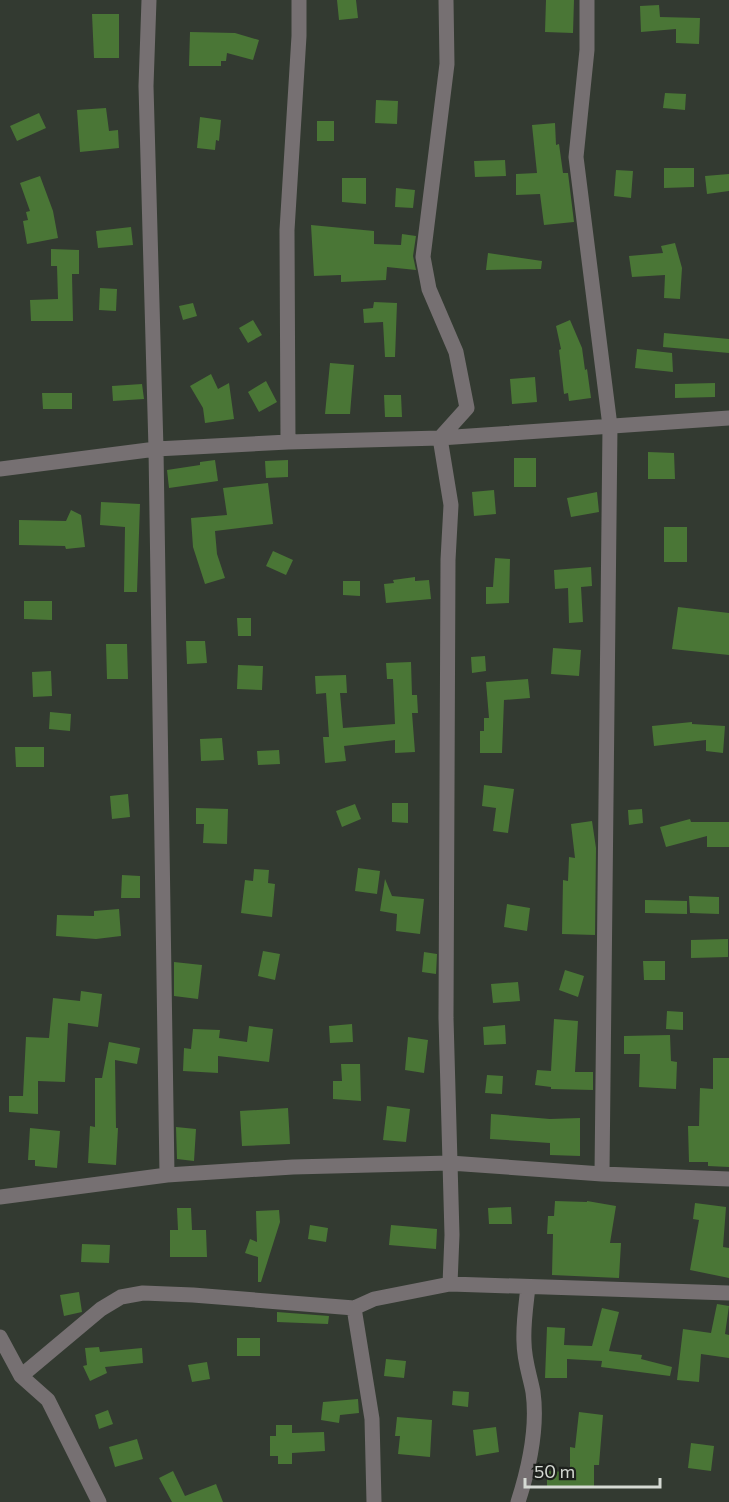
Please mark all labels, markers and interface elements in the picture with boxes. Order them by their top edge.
scale bar [525,1451,660,1489]
text: 50 m [534,1460,575,1482]

